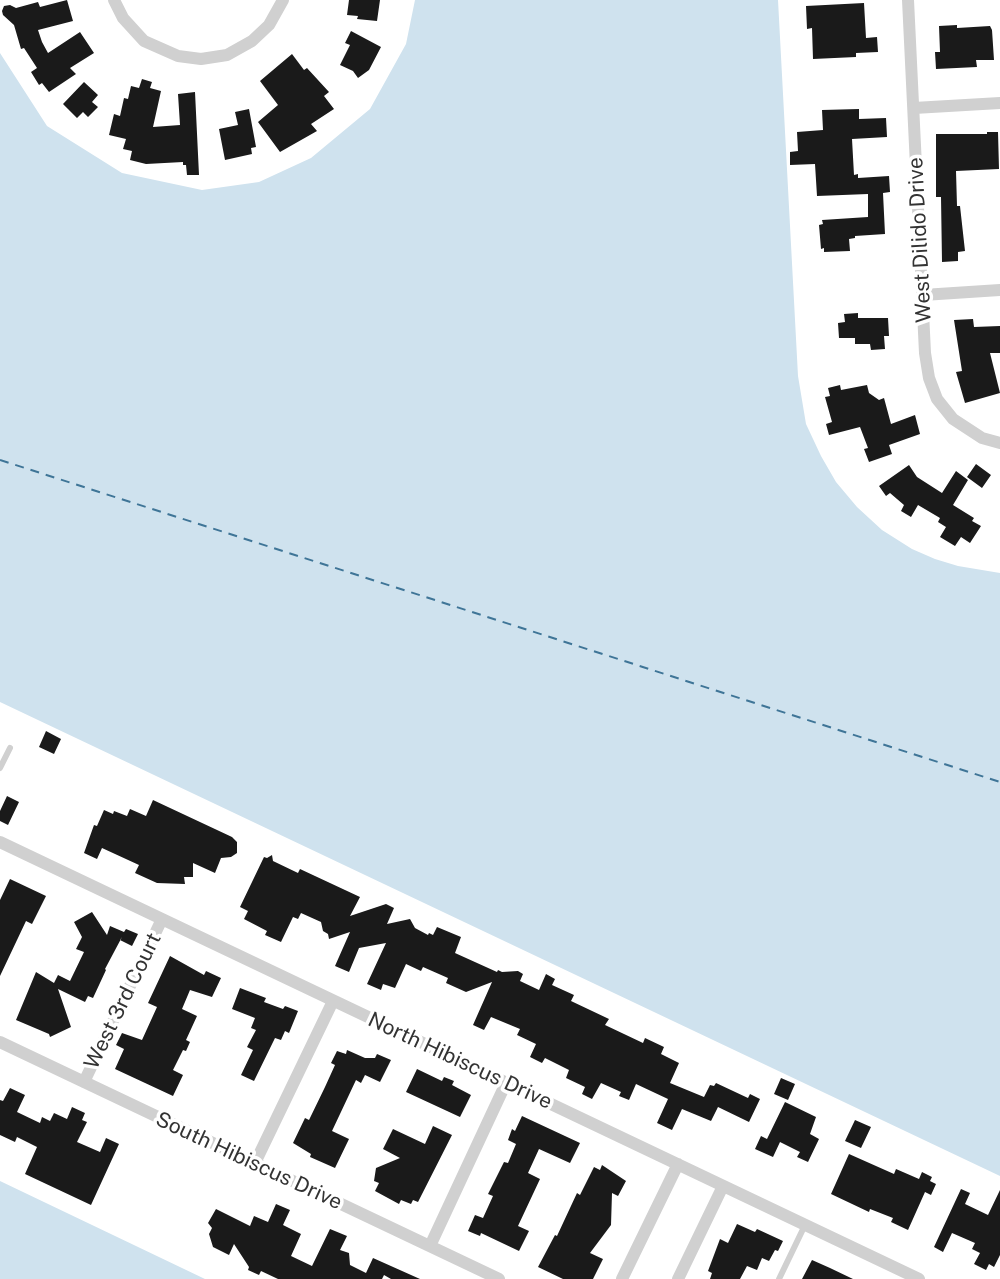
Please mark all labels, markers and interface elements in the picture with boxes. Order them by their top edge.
street label: West Dilido Drive [903,157,937,323]
street label: West 3rd Court [79,929,167,1073]
street label: North Hibiscus Drive [364,1007,556,1115]
street label: South Hibiscus Drive [152,1107,346,1215]

